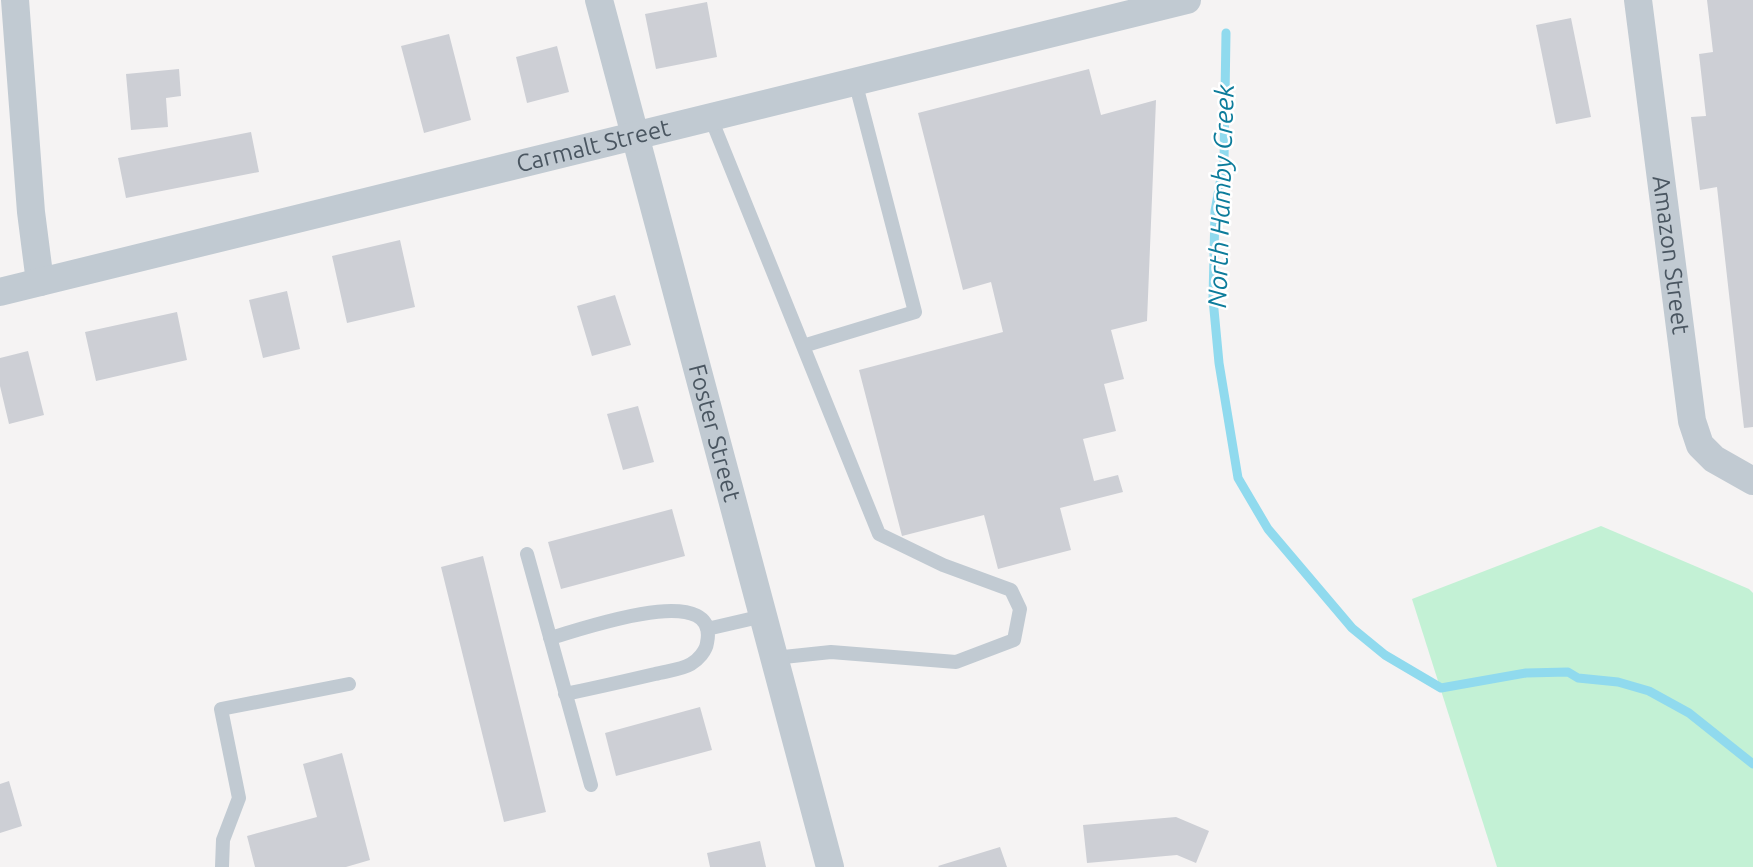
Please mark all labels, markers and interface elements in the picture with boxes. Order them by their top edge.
water label: North Hamby Creek [1202,83,1239,308]
street label: Carmalt Street [513,114,673,177]
street label: Amazon Street [1648,174,1695,336]
street label: Foster Street [684,361,746,505]

